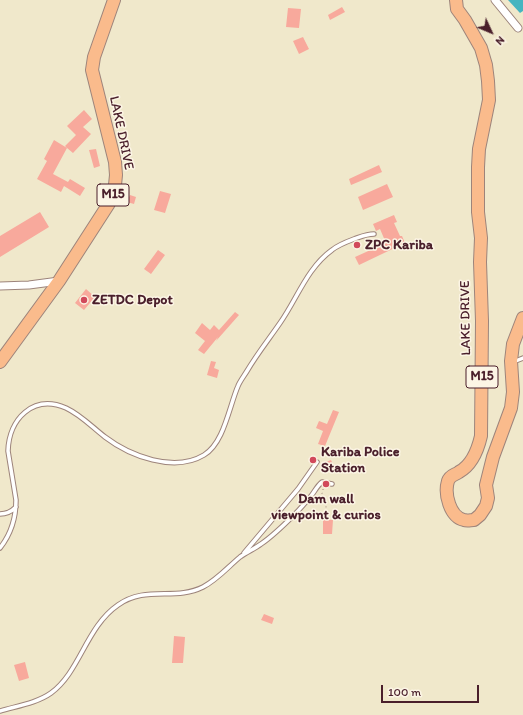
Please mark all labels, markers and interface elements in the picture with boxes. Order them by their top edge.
north arrow [471,12,511,52]
text: N [493,33,507,48]
street label: LAKE DRIVE [105,95,137,171]
road number: M15 [97,184,129,206]
place label: ZPC Kariba [365,237,433,253]
marker: ZPC Kariba [352,240,362,250]
street label: LAKE DRIVE [457,280,475,356]
place label: ZETDC Depot [92,292,173,308]
marker: ZETDC Depot [79,295,89,305]
road number: M15 [466,366,498,388]
place label: Kariba Police Station [321,444,399,476]
marker: Kariba Police Station [308,455,318,465]
marker: Dam wall viewpoint & curios [321,479,331,489]
place label: Dam wall viewpoint & curios [271,491,381,524]
scale bar [383,677,481,703]
text: 100 m [388,685,421,699]

